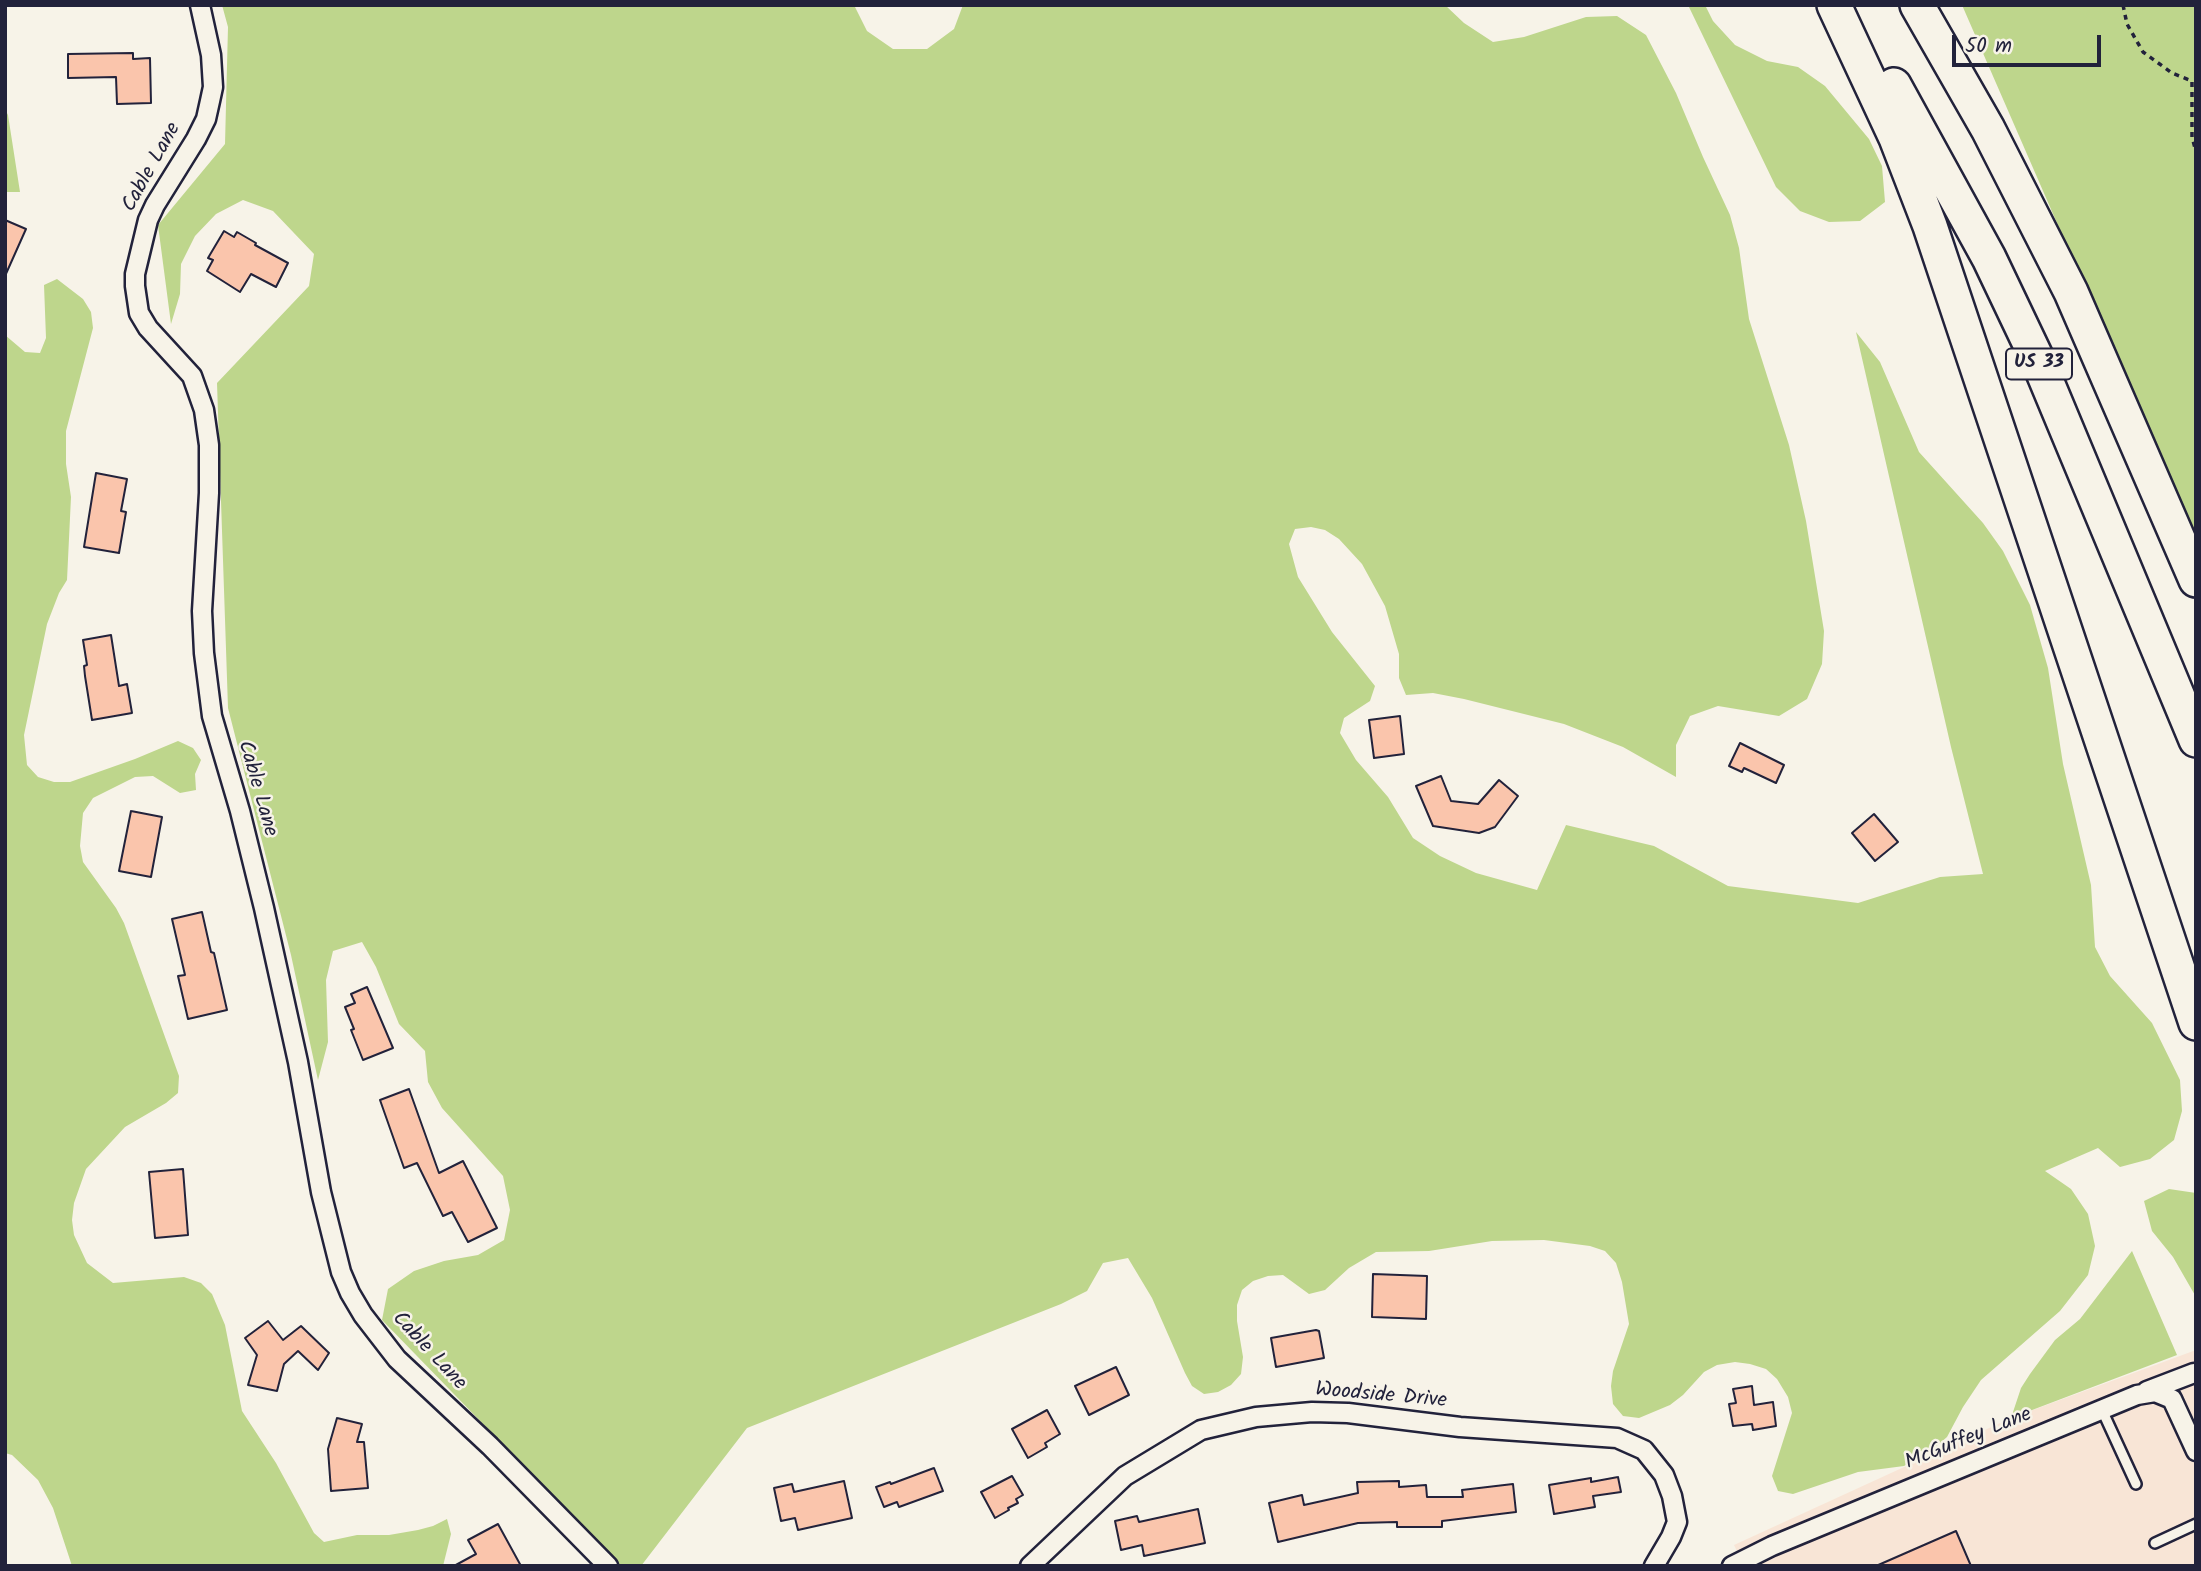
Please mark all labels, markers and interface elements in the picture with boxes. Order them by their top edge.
scale bar [1956,21,2105,65]
text: 50 m [1965,30,2012,63]
street label: Cable Lane [118,119,188,217]
road number: US 33 [2006,348,2072,380]
street label: Cable Lane [230,738,282,840]
street label: Cable Lane [385,1307,471,1397]
street label: Woodside Drive [1314,1379,1448,1415]
street label: McGuffey Lane [1902,1403,2036,1477]

